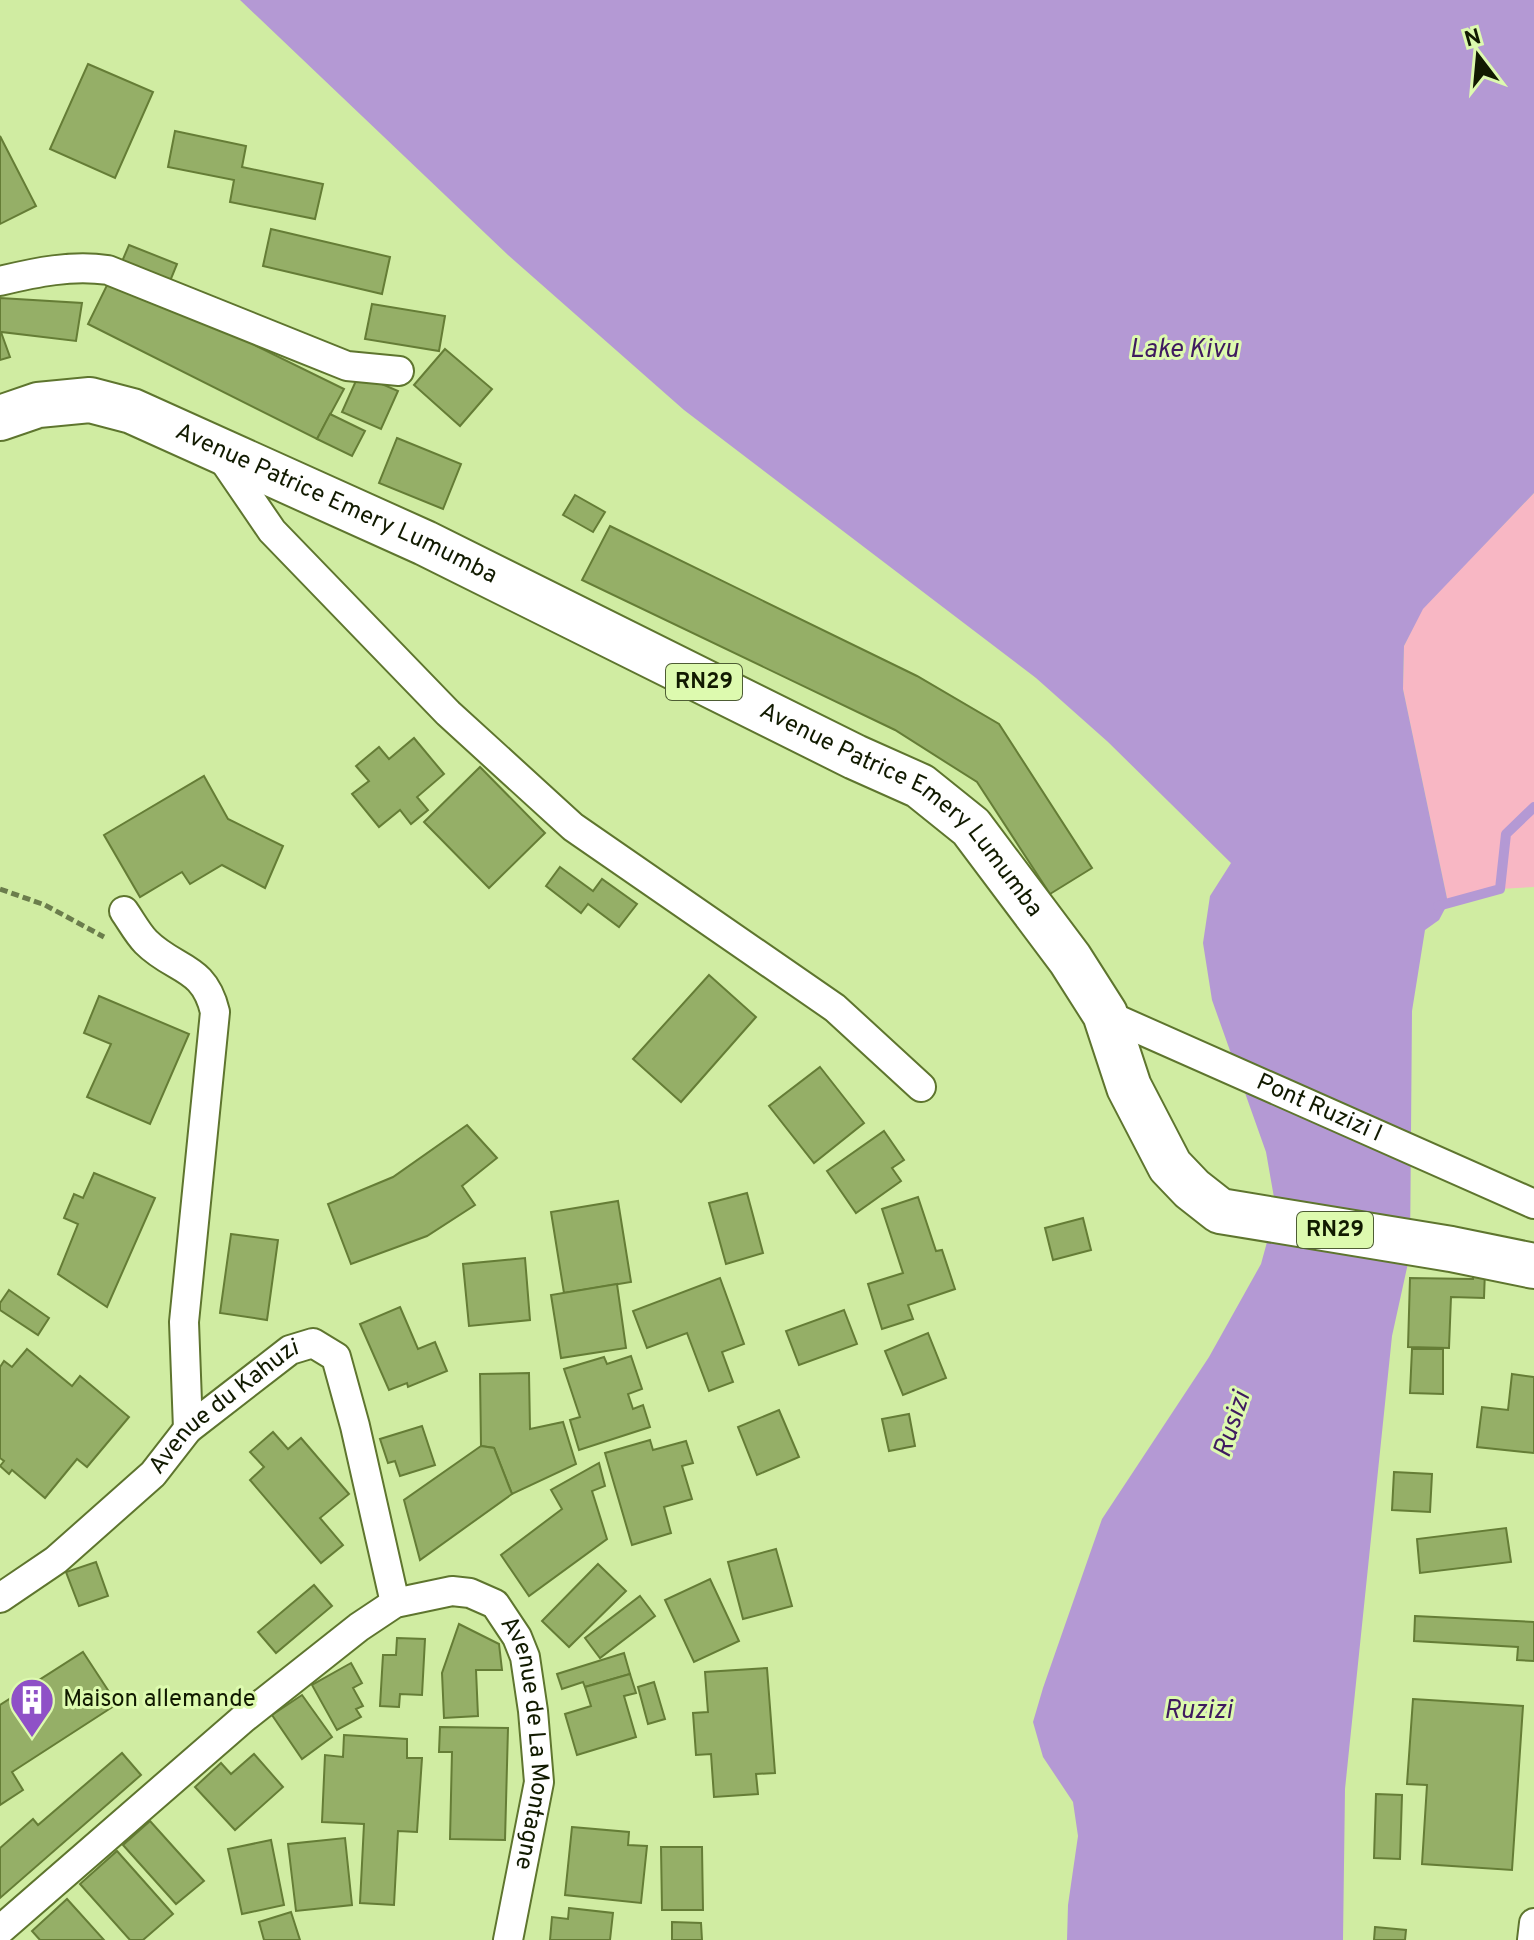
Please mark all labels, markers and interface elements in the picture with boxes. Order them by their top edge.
north arrow [1438,16,1518,96]
text: N [1462,24,1484,54]
water label: Lake Kivu [1130,334,1239,367]
street label: Avenue Patrice Emery Lumumba [170,417,502,591]
road number: RN29 [666,664,742,700]
street label: Avenue Patrice Emery Lumumba [754,697,1049,924]
street label: Pont Ruzizi I [1251,1068,1386,1150]
road number: RN29 [1297,1212,1373,1248]
street label: Avenue du Kahuzi [143,1333,303,1481]
water label: Rusizi [1207,1386,1260,1462]
street label: Avenue de La Montagne [493,1611,554,1872]
building icon: Maison allemande [8,1676,56,1739]
place label: Maison allemande [63,1685,256,1715]
water label: Ruzizi [1164,1695,1234,1728]

